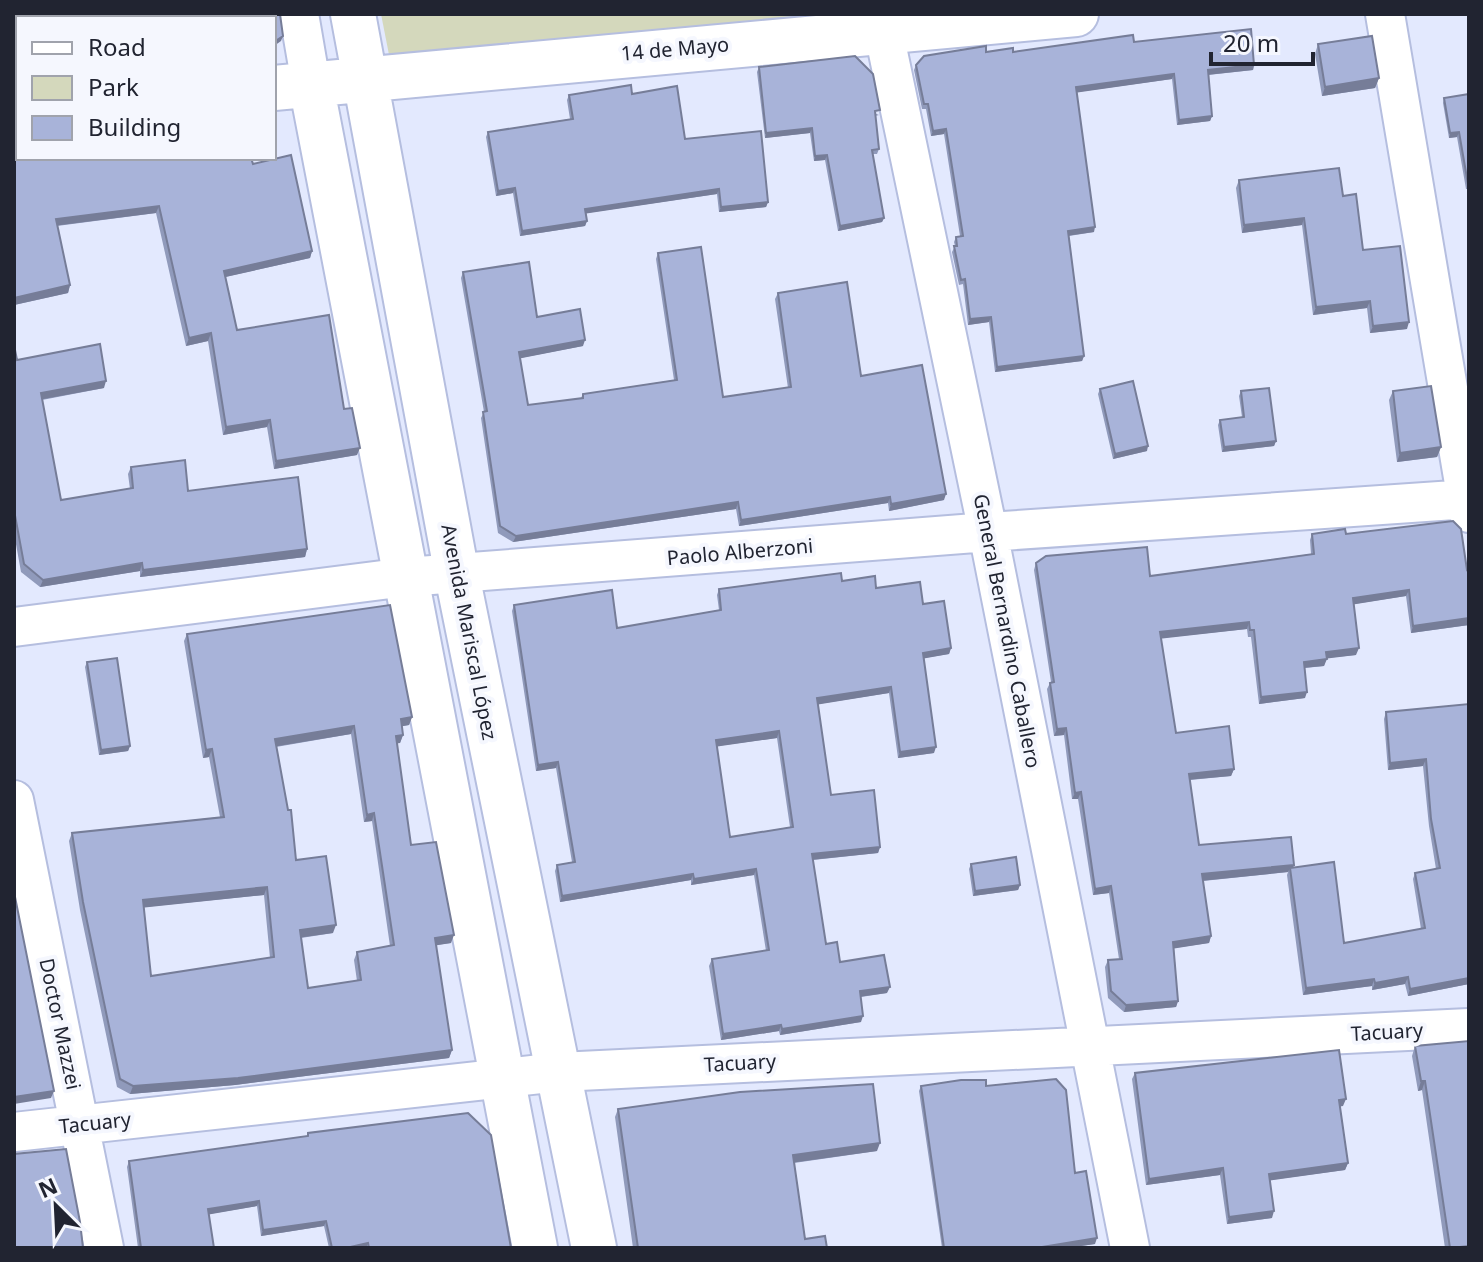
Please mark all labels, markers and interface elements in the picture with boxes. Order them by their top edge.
legend [16,16,276,160]
scale bar [1211,16,1313,66]
text: 20 m [1223,26,1279,59]
text: Road [88,30,146,63]
street label: 14 de Mayo [620,30,730,67]
text: Park [88,70,139,103]
text: Building [88,110,181,143]
street label: General Bernardino Caballero [968,491,1047,770]
street label: Avenida Mariscal López [435,522,504,742]
street label: Paolo Alberzoni [666,532,814,571]
street label: Doctor Mazzei [33,956,88,1092]
street label: Tacuary [1350,1016,1425,1047]
street label: Tacuary [703,1047,778,1078]
street label: Tacuary [58,1105,133,1140]
north arrow [16,1166,96,1246]
text: N [33,1169,62,1204]

